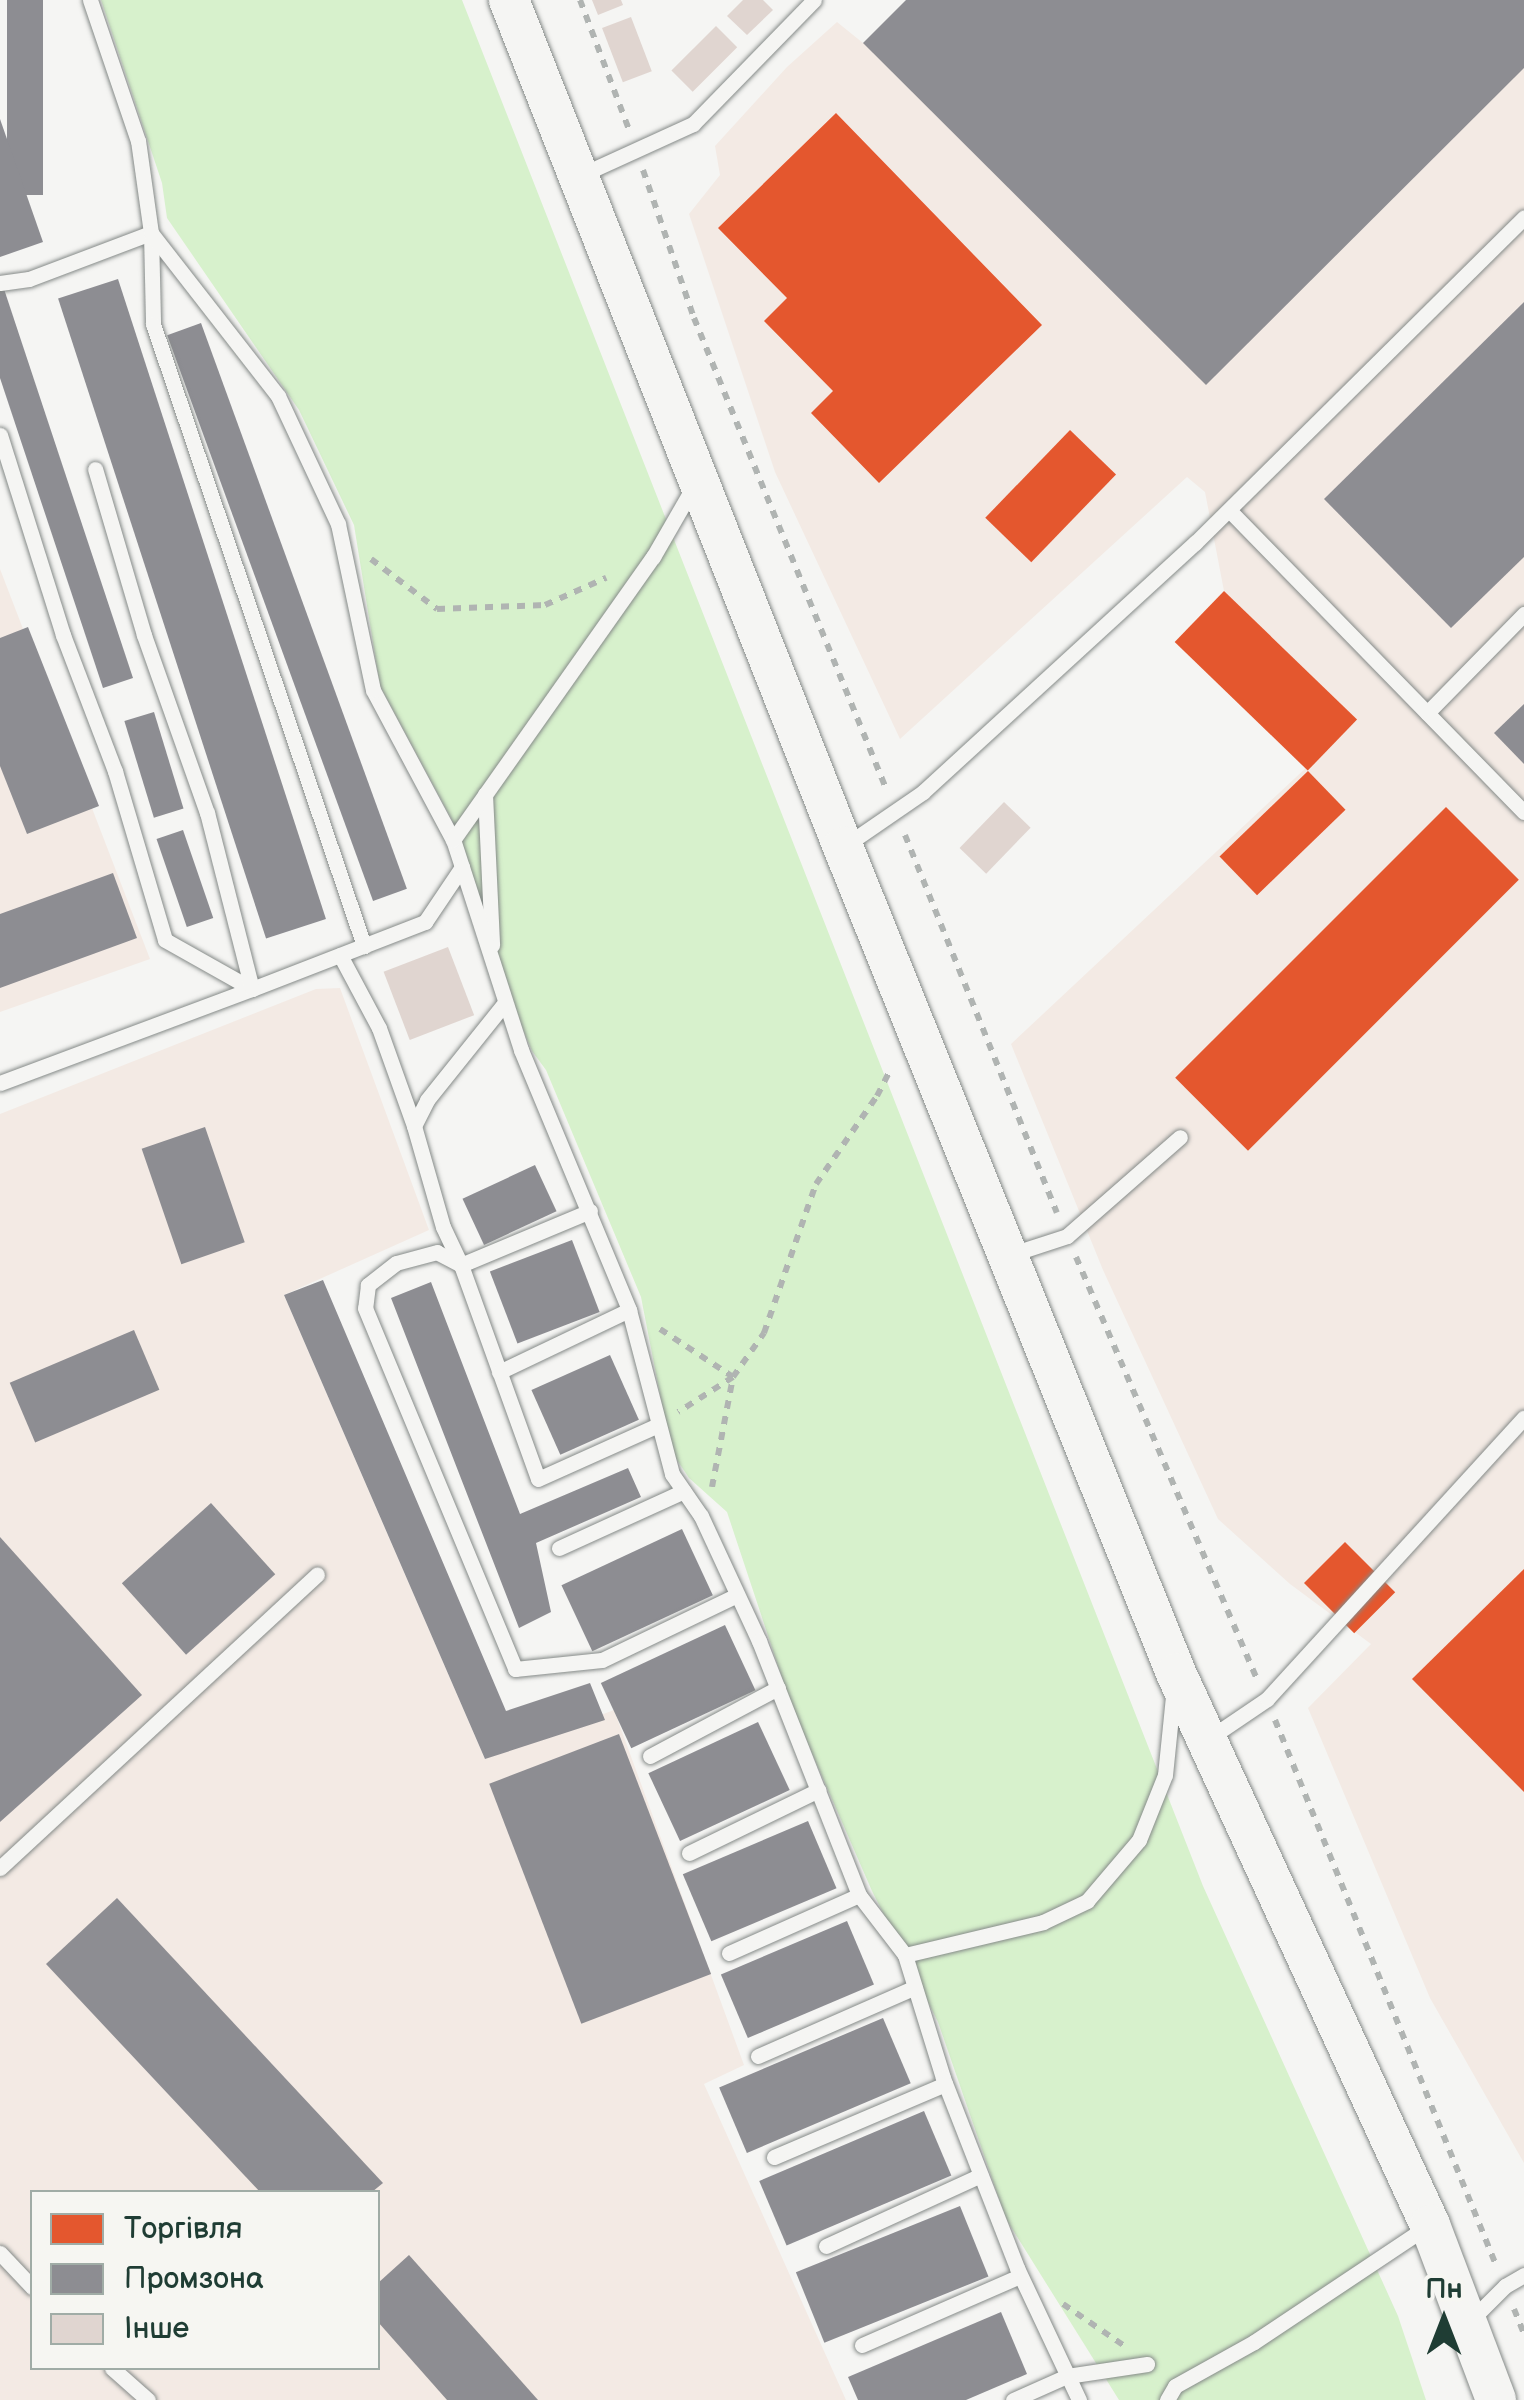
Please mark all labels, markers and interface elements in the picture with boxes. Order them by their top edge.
legend [30,2190,380,2370]
text: Торгівля [124,2211,243,2247]
text: Промзона [124,2261,264,2297]
north arrow [1394,2270,1494,2370]
text: Пн [1425,2273,1463,2306]
text: Інше [124,2311,189,2347]

